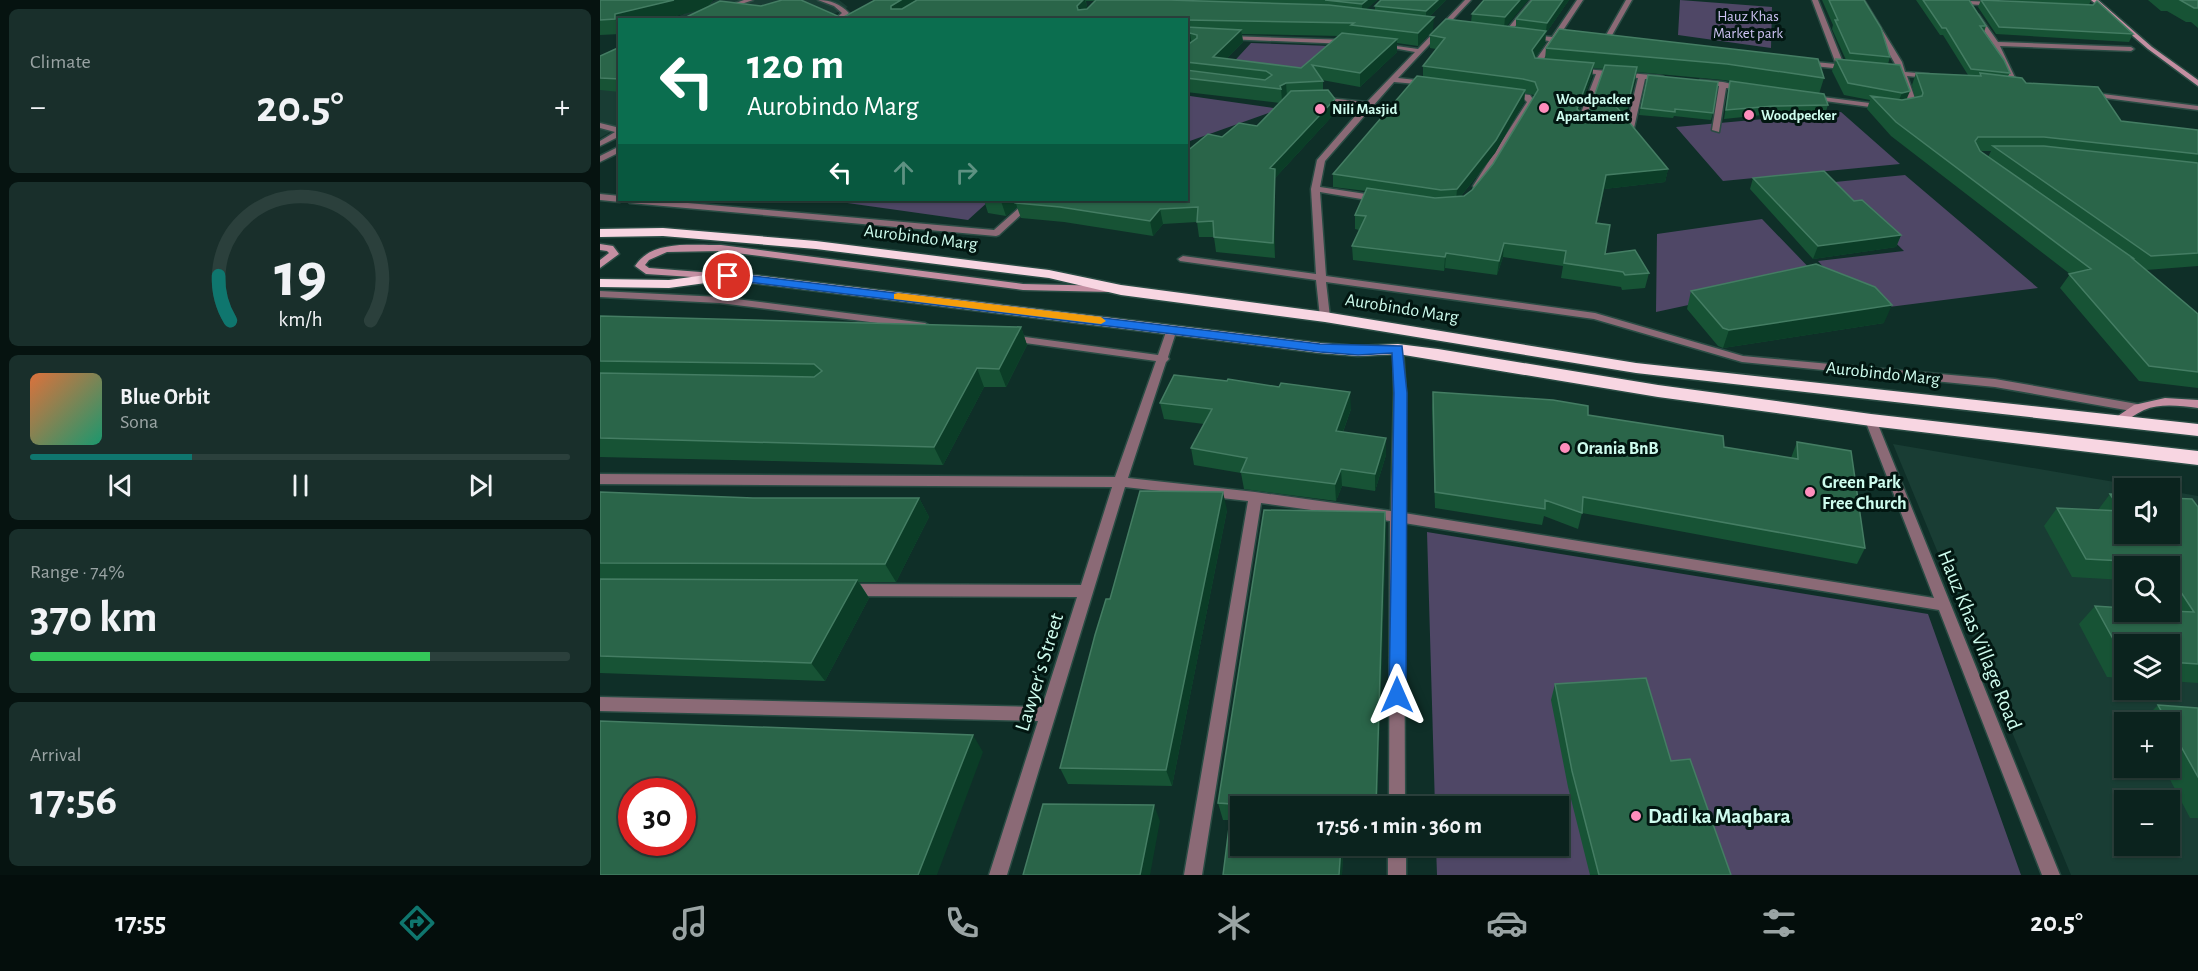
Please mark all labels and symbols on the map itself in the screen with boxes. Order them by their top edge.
park label: Hauz Khas Market park [1713,9,1783,41]
place label: Woodpacker Apartament [1556,92,1632,124]
marker: Woodpacker Apartament [1537,101,1551,115]
marker: Nili Masjid [1313,102,1327,116]
place label: Nili Masjid [1332,102,1397,117]
marker: Woodpecker [1742,108,1756,122]
place label: Woodpecker [1761,108,1837,123]
street label: Aurobindo Marg [863,222,979,254]
pin [702,250,753,301]
street label: Aurobindo Marg [1344,291,1460,327]
street label: Aurobindo Marg [1825,359,1941,389]
place label: Orania BnB [1577,440,1659,458]
marker: Orania BnB [1558,441,1572,455]
place label: Green Park Free Church [1822,474,1907,513]
marker: Green Park Free Church [1803,485,1817,499]
street label: Hauz Khas Village Road [1934,547,2025,733]
street label: Lawyer's Street [1012,610,1067,734]
position arrow [1365,663,1429,727]
speed limit sign: 30 [618,778,696,856]
place label: Dadi ka Maqbara [1648,806,1790,827]
marker: Dadi ka Maqbara [1629,809,1643,823]

